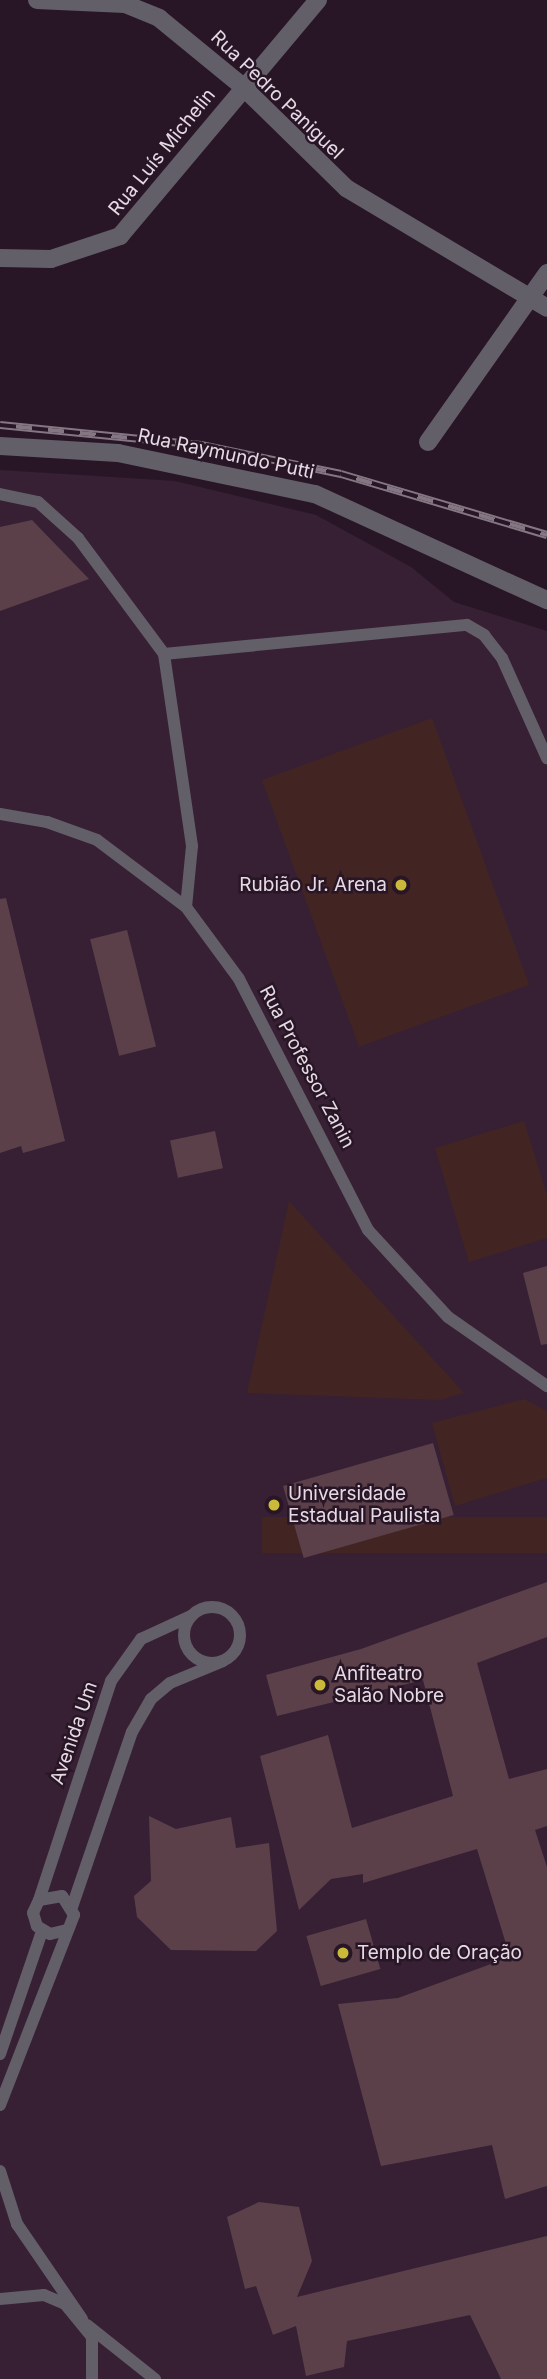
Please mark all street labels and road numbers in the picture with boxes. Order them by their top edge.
street label: Rua Pedro Paniguel [206,26,348,164]
street label: Rua Luís Michelin [104,84,220,220]
street label: Rua Raymundo Putti [136,424,316,484]
street label: Rua Professor Zanin [254,982,360,1152]
street label: Avenida Um [46,1678,102,1788]

